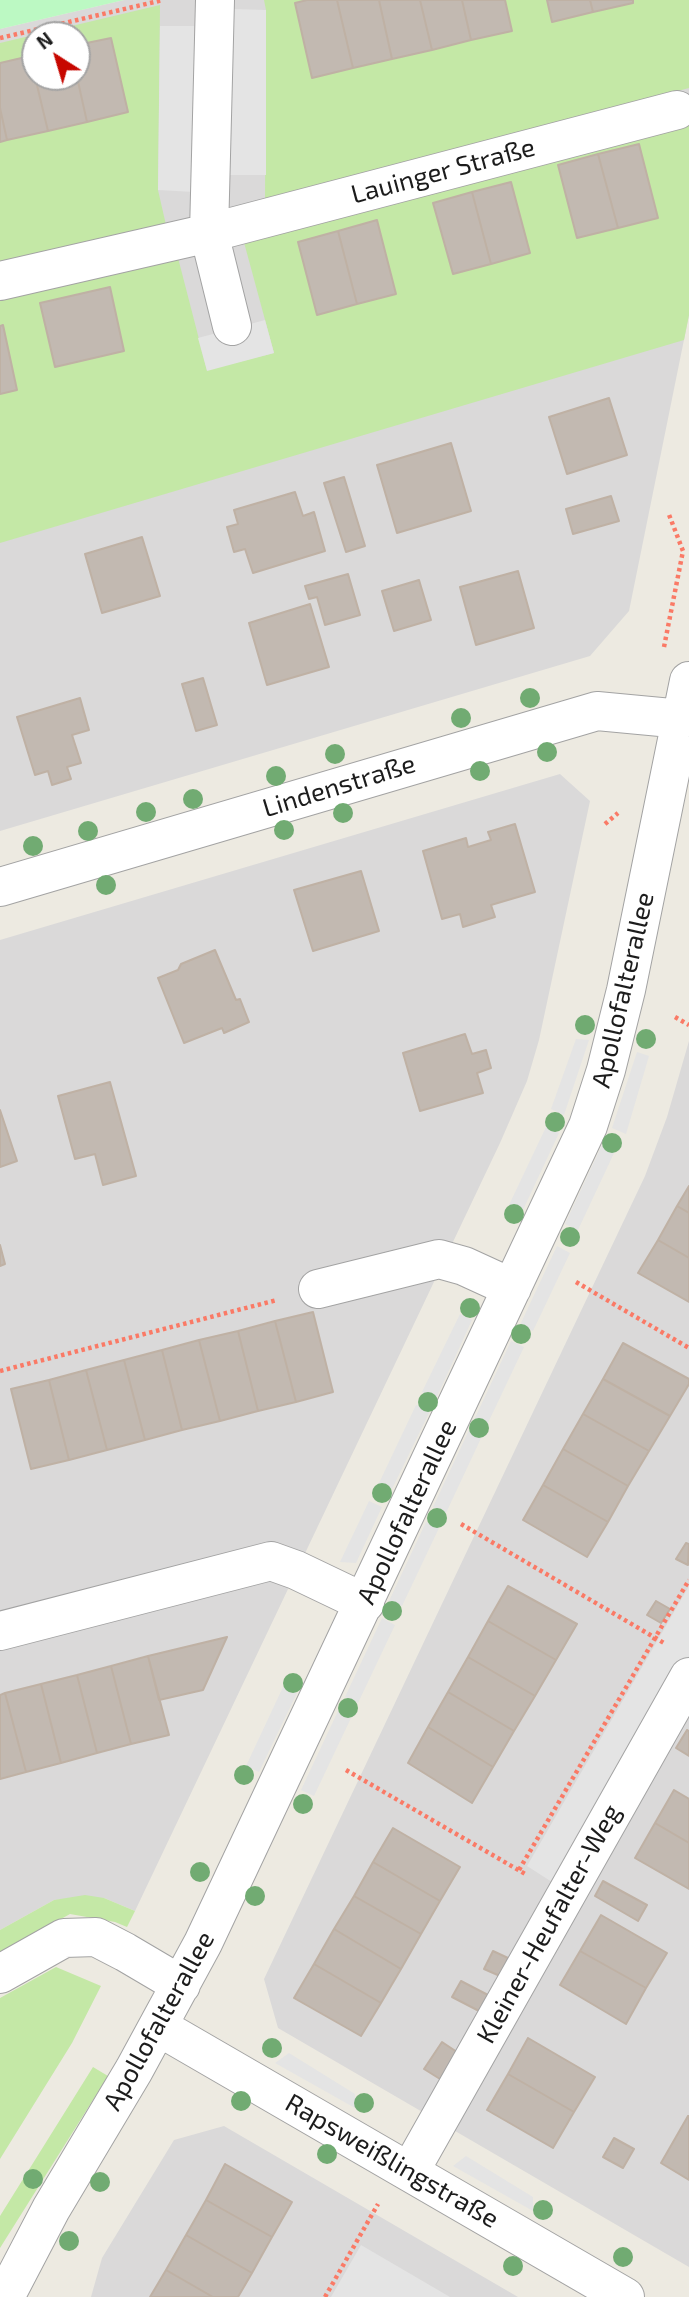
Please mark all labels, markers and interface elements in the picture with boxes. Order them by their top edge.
north arrow [21,21,91,91]
text: N [32,27,57,54]
street label: Lauinger Straße [348,131,538,211]
street label: Lindenstraße [259,748,419,824]
street label: Apollofalterallee [585,889,661,1091]
street label: Apollofalterallee [351,1415,463,1609]
street label: Kleiner-Heufalter-Weg [470,1799,628,2049]
street label: Apollofalterallee [97,1926,221,2116]
street label: Rapsweißlingstraße [280,2087,504,2235]

